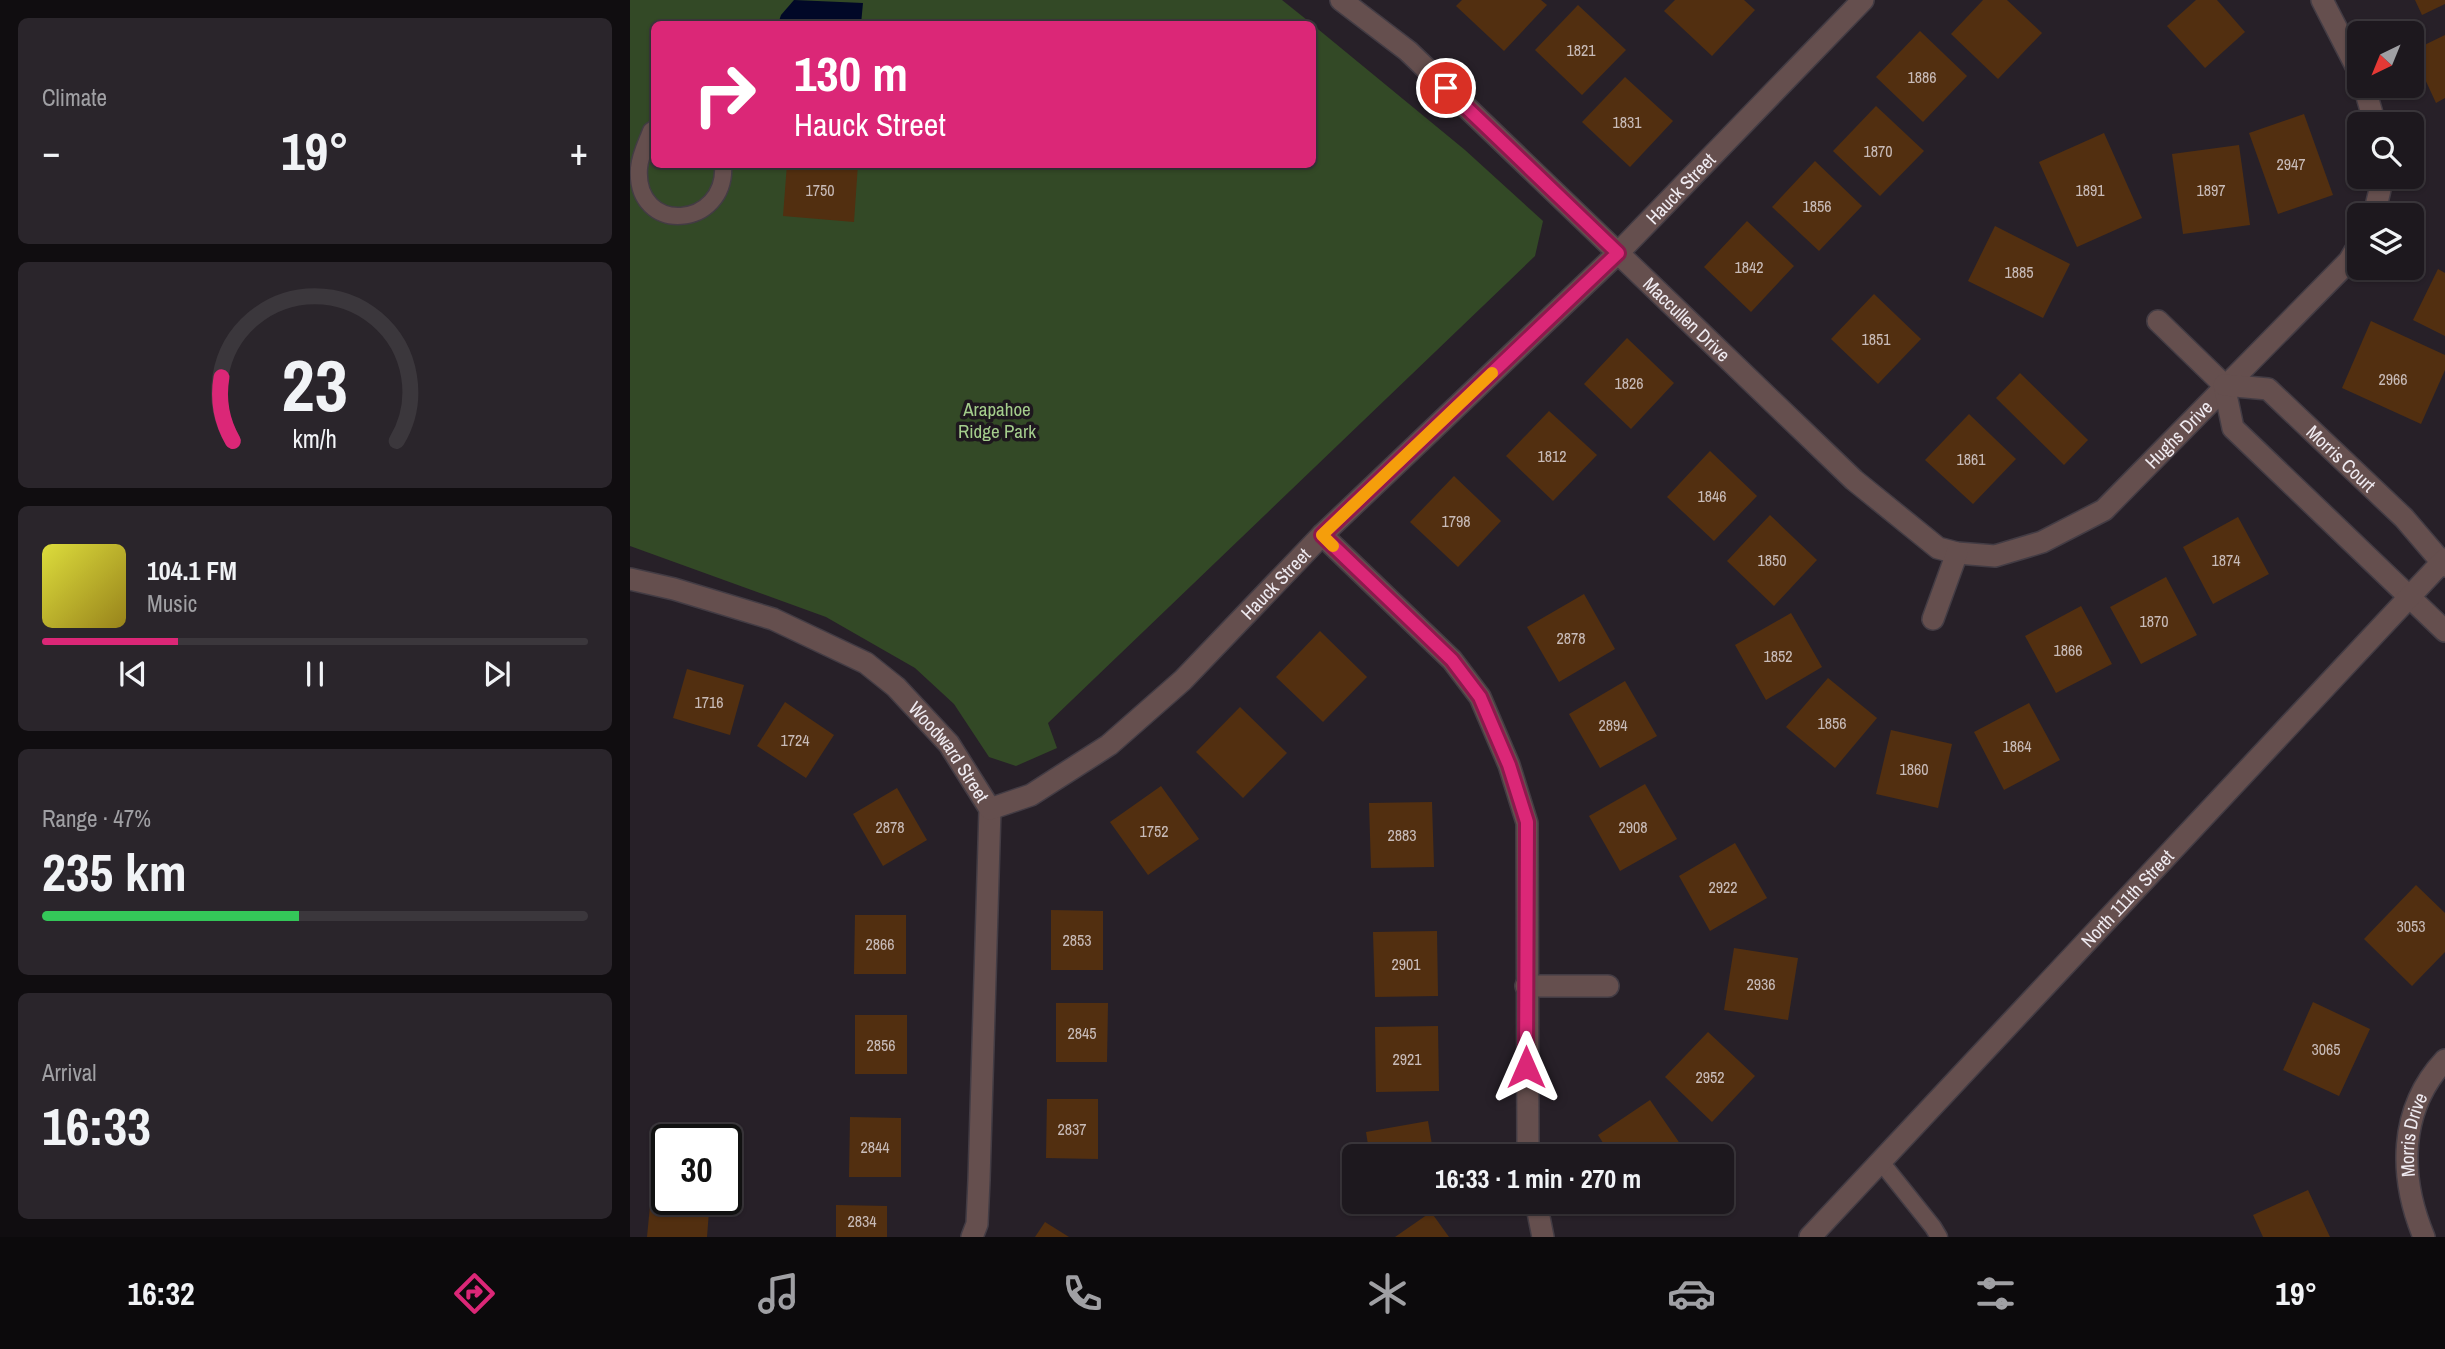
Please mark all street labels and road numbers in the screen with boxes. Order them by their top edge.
street label: Hauck Street [1640,147,1722,230]
street label: Maccullen Drive [1637,271,1736,367]
street label: Hughs Drive [2139,394,2218,474]
street label: Morris Court [2301,419,2382,498]
street label: Hauck Street [1235,542,1316,625]
street label: Woodward Street [903,696,996,808]
street label: North 111th Street [2075,843,2180,953]
street label: Morris Drive [2394,1088,2433,1178]

